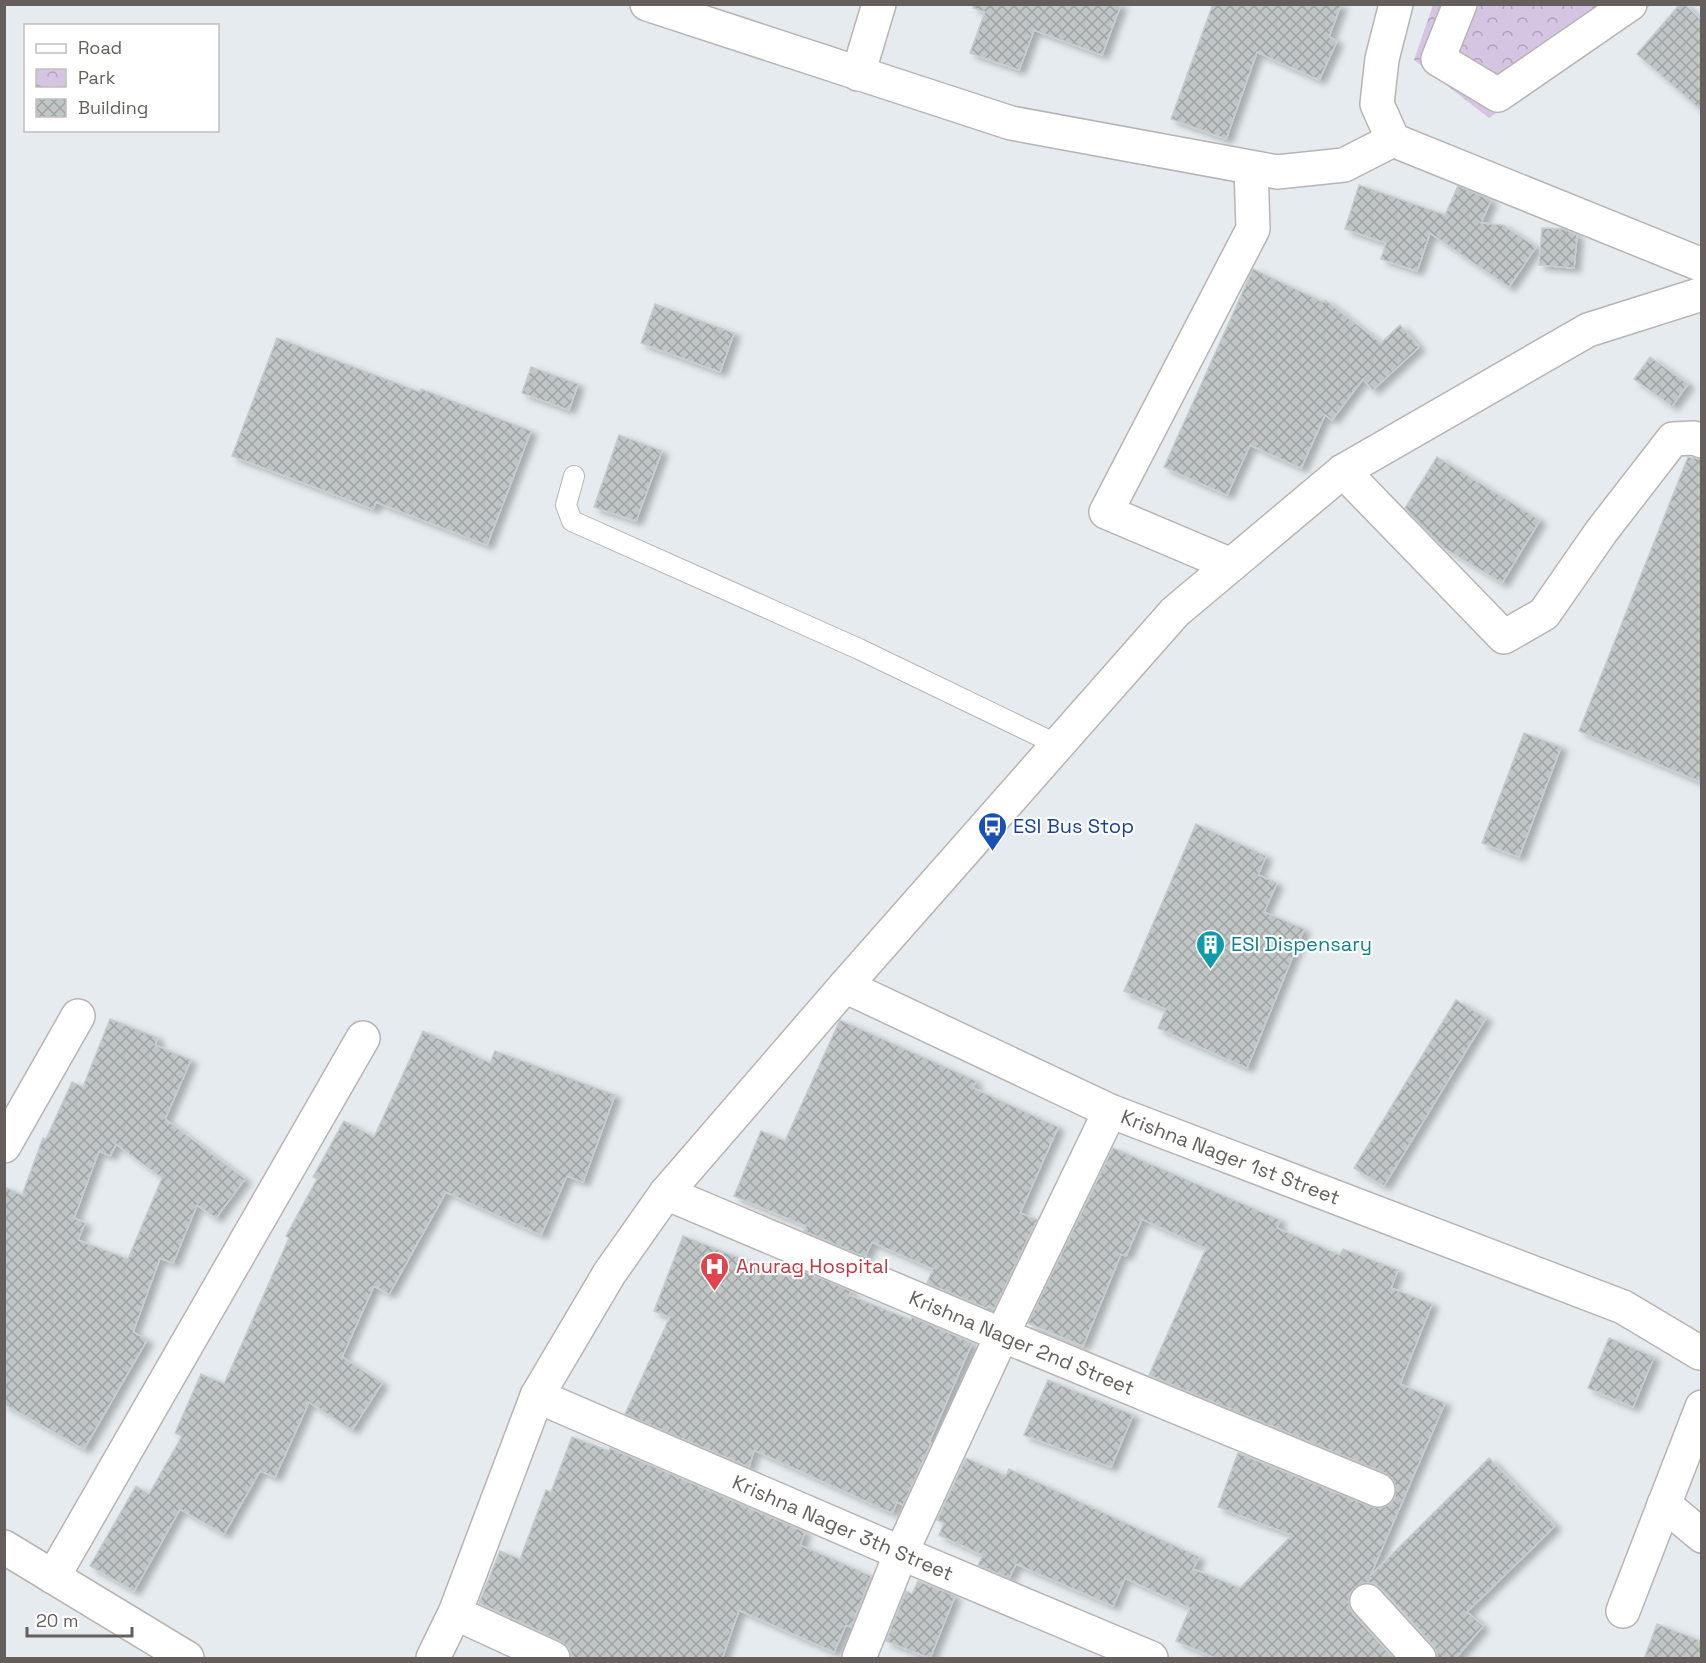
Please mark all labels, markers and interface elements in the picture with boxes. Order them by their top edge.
legend [24,24,219,132]
text: Road [78,36,122,59]
text: Park [78,66,116,89]
text: Building [78,96,148,119]
bus stop icon: ESI Bus Stop [976,810,1008,852]
place label: ESI Bus Stop [1013,813,1134,839]
building icon: ESI Dispensary [1194,928,1226,970]
place label: ESI Dispensary [1231,931,1372,957]
street label: Krishna Nager 1st Street [1117,1103,1344,1211]
hospital icon: Anurag Hospital [699,1250,731,1292]
place label: Anurag Hospital [736,1253,889,1279]
street label: Krishna Nager 2nd Street [905,1284,1138,1401]
street label: Krishna Nager 3th Street [728,1469,957,1587]
scale bar [27,1600,132,1638]
text: 20 m [36,1609,79,1632]

